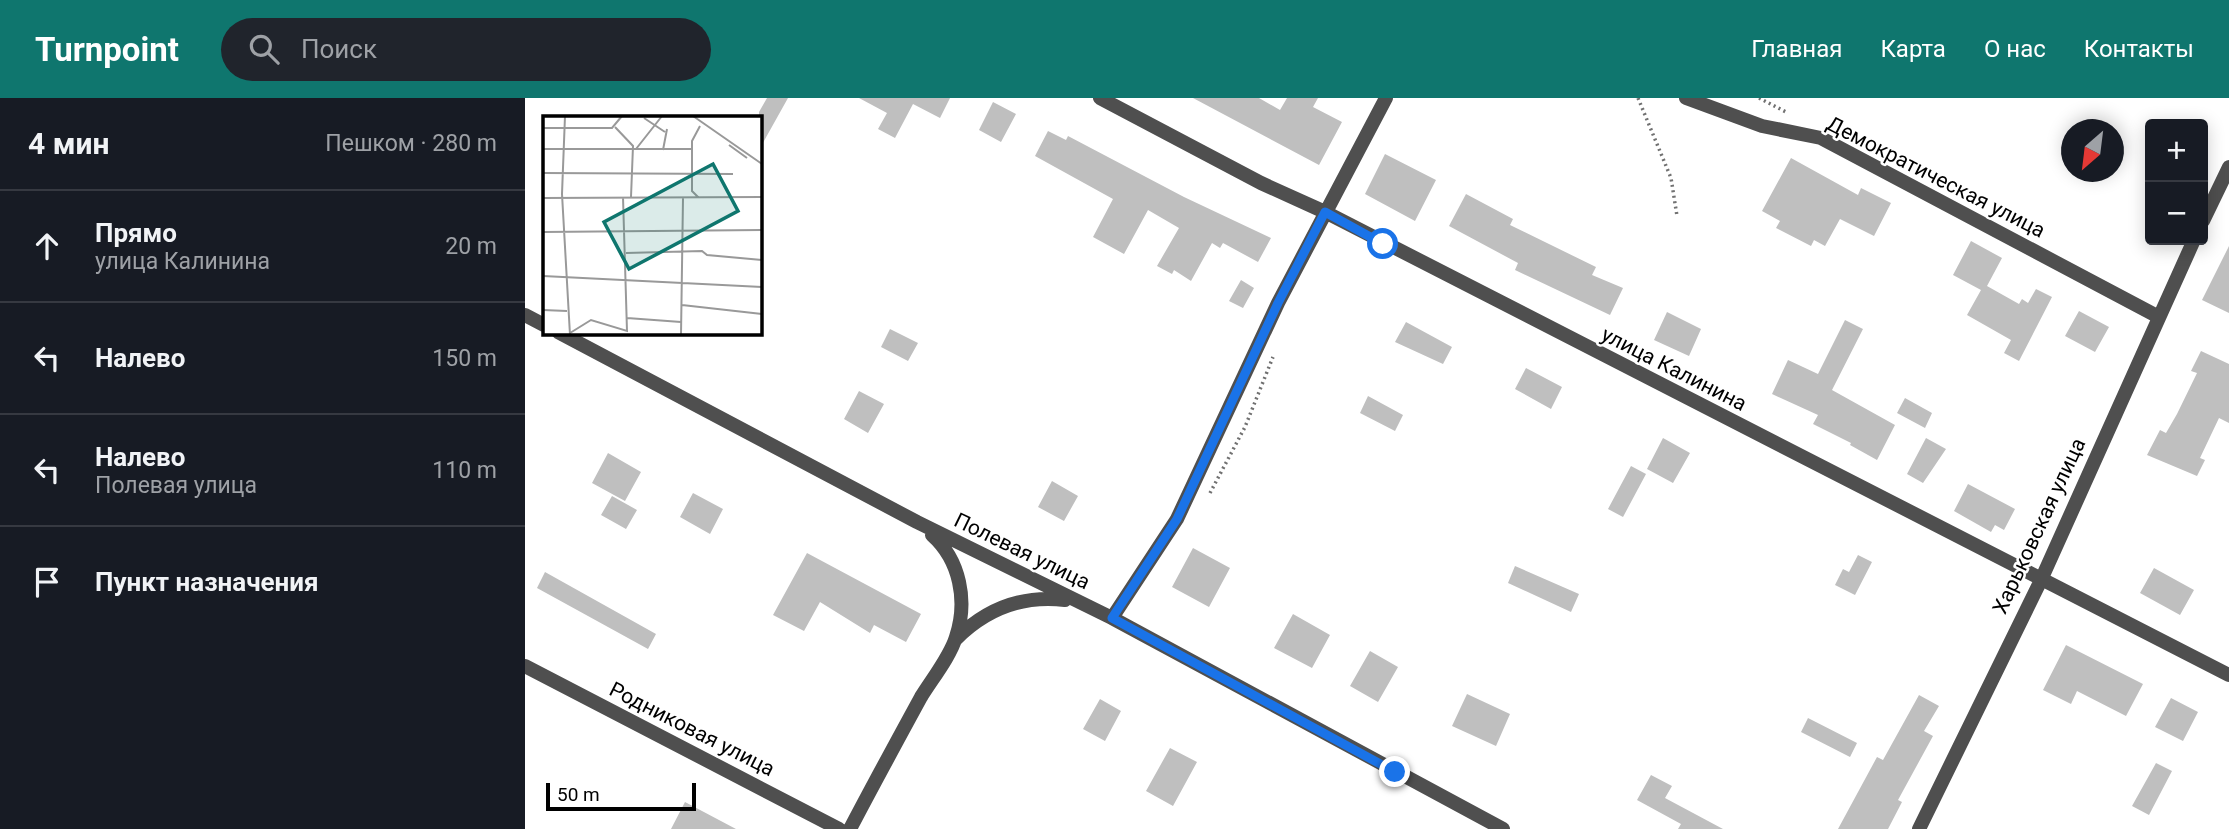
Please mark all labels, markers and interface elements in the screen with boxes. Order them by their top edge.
search box [221,18,711,81]
text: Turnpoint [35,30,179,69]
icon: search [245,30,283,68]
text: Поиск [301,34,377,64]
text: Главная [1751,35,1842,63]
text: Карта [1880,35,1946,63]
text: О нас [1984,35,2046,63]
text: Контакты [2084,35,2194,63]
street label: Демократическая улица [1823,111,2049,243]
inset map [543,116,761,334]
north arrow [2061,119,2124,182]
map controls [2145,119,2208,245]
button: + [2145,119,2208,182]
text: 4 мин [28,126,109,161]
text: Пешком · 280 m [325,130,497,157]
button: − [2145,182,2208,245]
text: Прямо [95,218,177,248]
icon: ahead [28,227,66,265]
route start [1367,228,1398,259]
text: 20 m [445,233,497,260]
text: улица Калинина [95,248,270,275]
street label: улица Калинина [1597,322,1751,416]
icon: left [28,339,66,377]
text: Налево [95,343,185,373]
text: 150 m [432,345,497,372]
street label: Харьковская улица [1988,434,2090,618]
text: Налево [95,442,185,472]
icon: left [28,451,66,489]
text: 110 m [432,457,497,484]
text: Полевая улица [95,472,257,499]
street label: Полевая улица [950,508,1094,594]
icon: arrive [28,563,66,601]
text: Пункт назначения [95,567,319,597]
street label: Родниковая улица [605,677,779,781]
route end [1379,756,1410,787]
scale bar [546,780,697,812]
text: 50 m [557,783,600,806]

